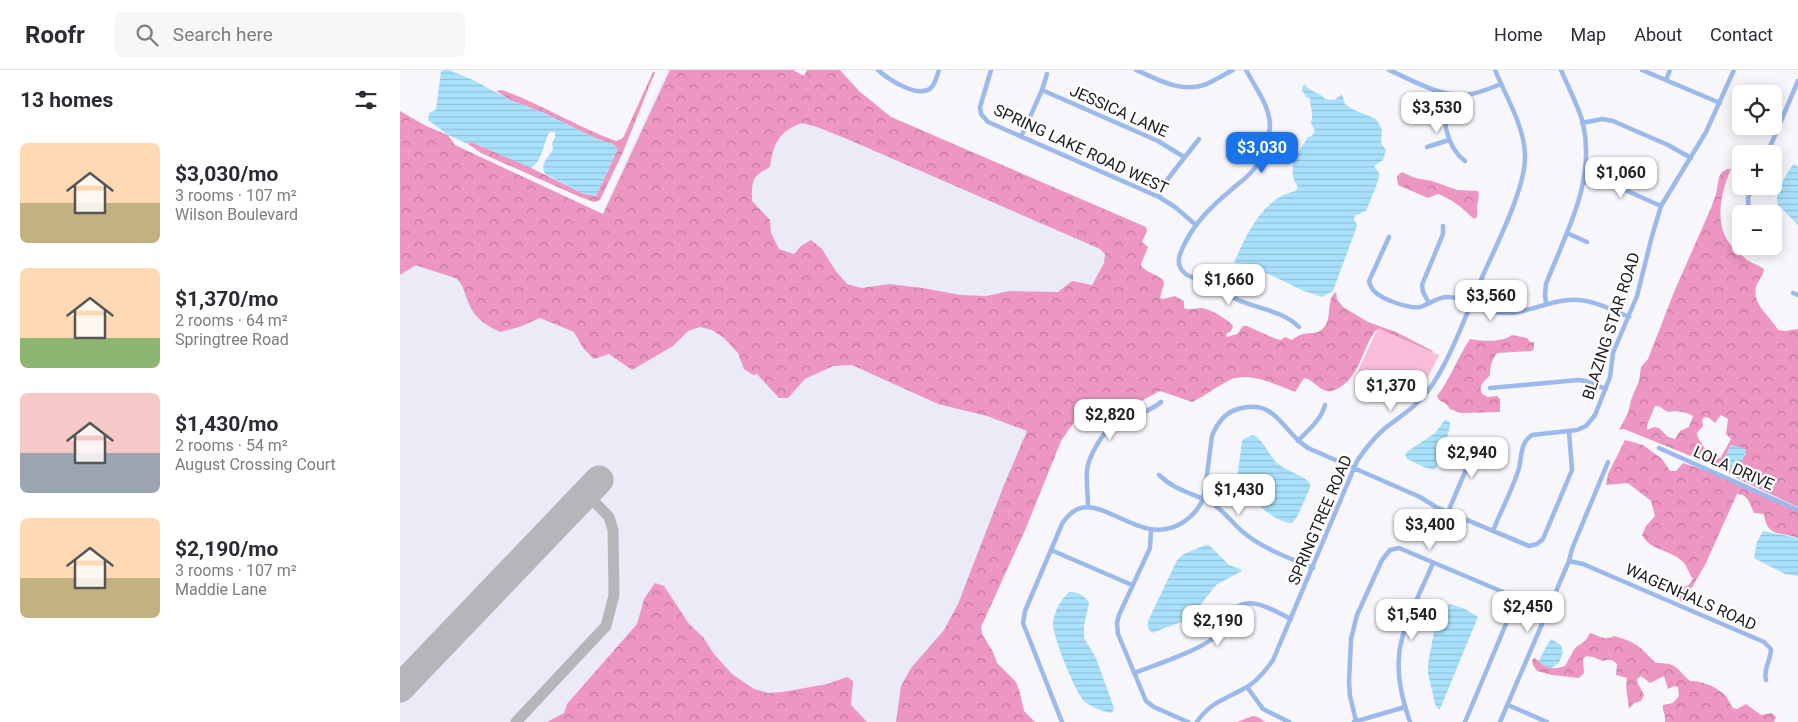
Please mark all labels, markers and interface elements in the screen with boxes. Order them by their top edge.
search box [115,12,465,57]
text: Roofr [25,21,85,49]
icon: search [133,21,161,49]
text: Search here [173,23,273,46]
text: Home [1494,24,1543,45]
text: Map [1571,24,1606,45]
text: About [1634,24,1682,45]
text: Contact [1710,24,1773,45]
street label: JESSICA LANE [1067,81,1171,141]
map controls [1732,85,1782,255]
button: locate [1732,85,1782,135]
icon: filters [352,86,380,114]
text: 13 homes [20,88,113,112]
pin: $3,530 [1396,92,1478,134]
text: $3,530 [1412,98,1462,117]
street label: SPRING LAKE ROAD WEST [991,100,1172,198]
pin: $3,030 [1221,132,1303,174]
text: $3,030 [1237,138,1287,157]
button: + [1732,145,1782,195]
pin: $1,060 [1580,156,1662,199]
text: $3,030/mo [175,162,278,186]
icon: home [60,163,120,223]
text: $1,060 [1596,163,1646,182]
text: 3 rooms · 107 m² [175,186,297,205]
text: Wilson Boulevard [175,205,298,224]
button: − [1732,205,1782,255]
street label: BLAZING STAR ROAD [1578,250,1644,402]
pin: $1,660 [1188,264,1270,306]
text: $1,660 [1204,270,1254,289]
pin: $3,560 [1450,280,1532,322]
text: $3,560 [1466,286,1516,305]
text: $1,370/mo [175,287,278,311]
icon: home [60,288,120,348]
text: 2 rooms · 64 m² [175,311,288,330]
text: Springtree Road [175,330,289,349]
pin: $1,370 [1350,370,1432,412]
text: $1,370 [1366,376,1416,395]
pin: $2,820 [1069,398,1151,441]
text: $2,820 [1085,405,1135,424]
text: $1,430/mo [175,412,278,436]
icon: home [60,413,120,473]
text: 2 rooms · 54 m² [175,436,288,455]
pin: $2,940 [1431,436,1513,479]
street label: LOLA DRIVE [1691,442,1777,494]
text: $2,940 [1447,443,1497,462]
street label: SPRINGTREE ROAD [1284,452,1356,588]
text: August Crossing Court [175,455,336,474]
pin: $1,430 [1198,474,1280,516]
text: $1,430 [1214,480,1264,499]
pin: $3,400 [1389,508,1471,551]
text: $3,400 [1405,515,1455,534]
text: $2,190/mo [175,537,278,561]
icon: home [60,538,120,598]
street label: WAGENHALS ROAD [1623,560,1759,634]
text: 3 rooms · 107 m² [175,561,297,580]
text: Maddie Lane [175,580,267,599]
pin: $2,450 [1487,590,1569,633]
text: $2,450 [1503,597,1553,616]
pin: $1,540 [1371,598,1453,641]
pin: $2,190 [1177,604,1259,647]
text: $1,540 [1387,605,1437,624]
text: $2,190 [1193,611,1243,630]

